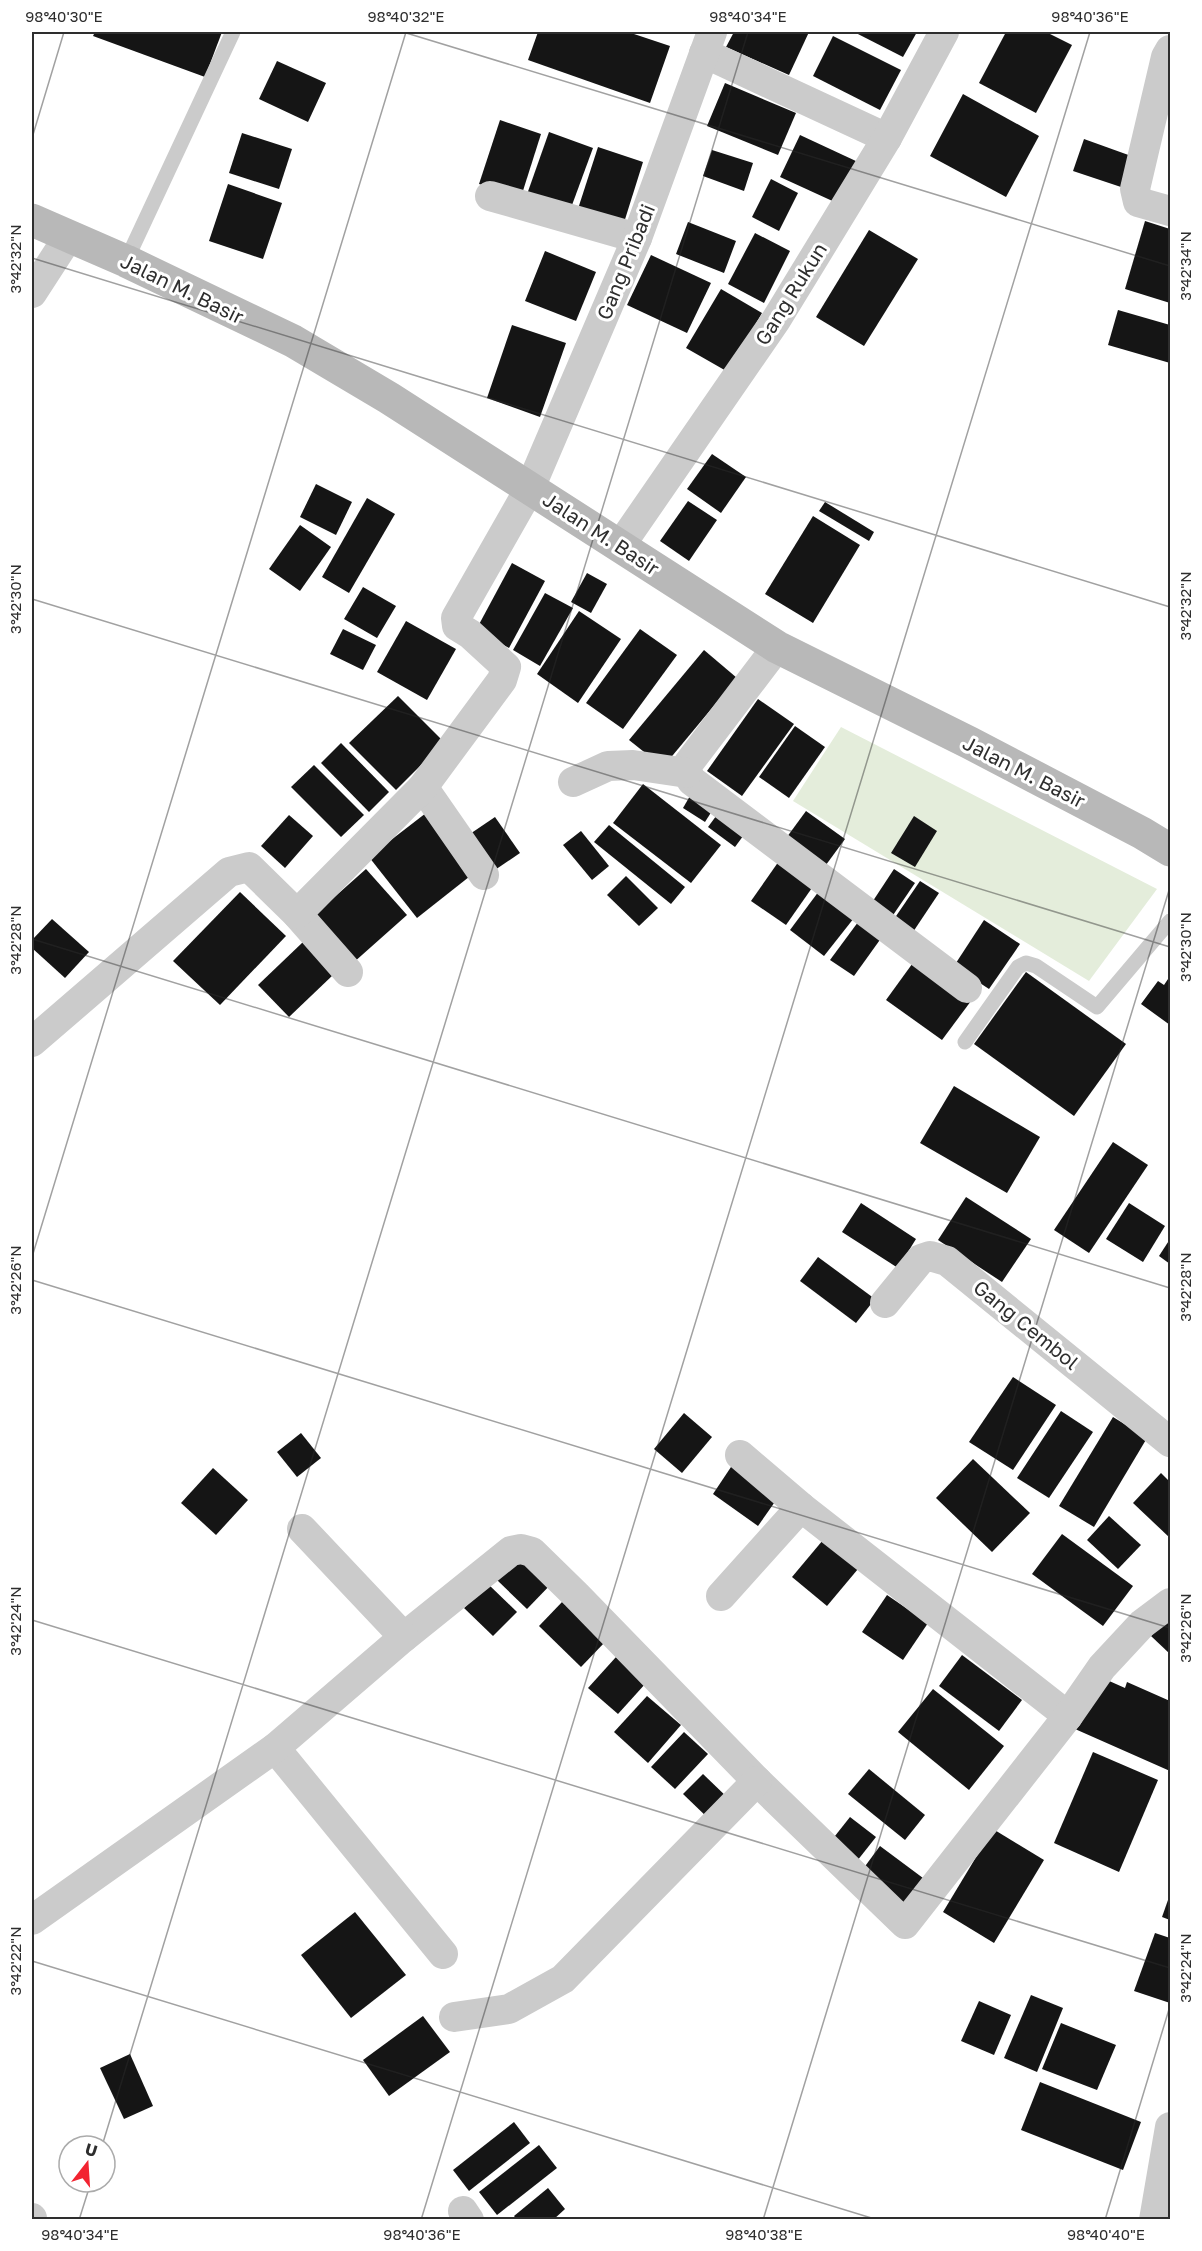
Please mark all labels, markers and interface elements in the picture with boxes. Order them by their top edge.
text: 98°40'30"E [25,7,103,25]
text: 98°40'32"E [368,7,444,25]
text: 98°40'34"E [709,7,787,25]
text: 98°40'36"E [1051,7,1129,25]
street label: Gang Pribadi [591,200,659,323]
text: 3°42'32"N [6,224,24,294]
text: 3°42'34"N [1176,231,1194,301]
street label: Gang Rukun [749,238,831,349]
street label: Jalan M. Basir [117,248,248,328]
street label: Jalan M. Basir [539,487,664,580]
text: 3°42'30"N [6,564,24,634]
text: 3°42'32"N [1176,571,1194,641]
street label: Jalan M. Basir [959,730,1090,812]
text: 3°42'28"N [6,905,24,975]
text: 3°42'30"N [1176,912,1194,982]
text: 3°42'26"N [6,1245,24,1315]
text: 3°42'28"N [1176,1252,1194,1322]
street label: Gang Cembol [969,1274,1084,1374]
text: 3°42'24"N [6,1586,24,1656]
text: 3°42'26"N [1176,1593,1194,1663]
text: 3°42'22"N [6,1926,24,1996]
text: 3°42'24"N [1176,1933,1194,2003]
north arrow [57,2134,117,2194]
text: U [83,2138,100,2161]
text: 98°40'34"E [41,2225,119,2243]
text: 98°40'36"E [383,2225,461,2243]
text: 98°40'38"E [725,2225,803,2243]
text: 98°40'40"E [1067,2225,1145,2243]

